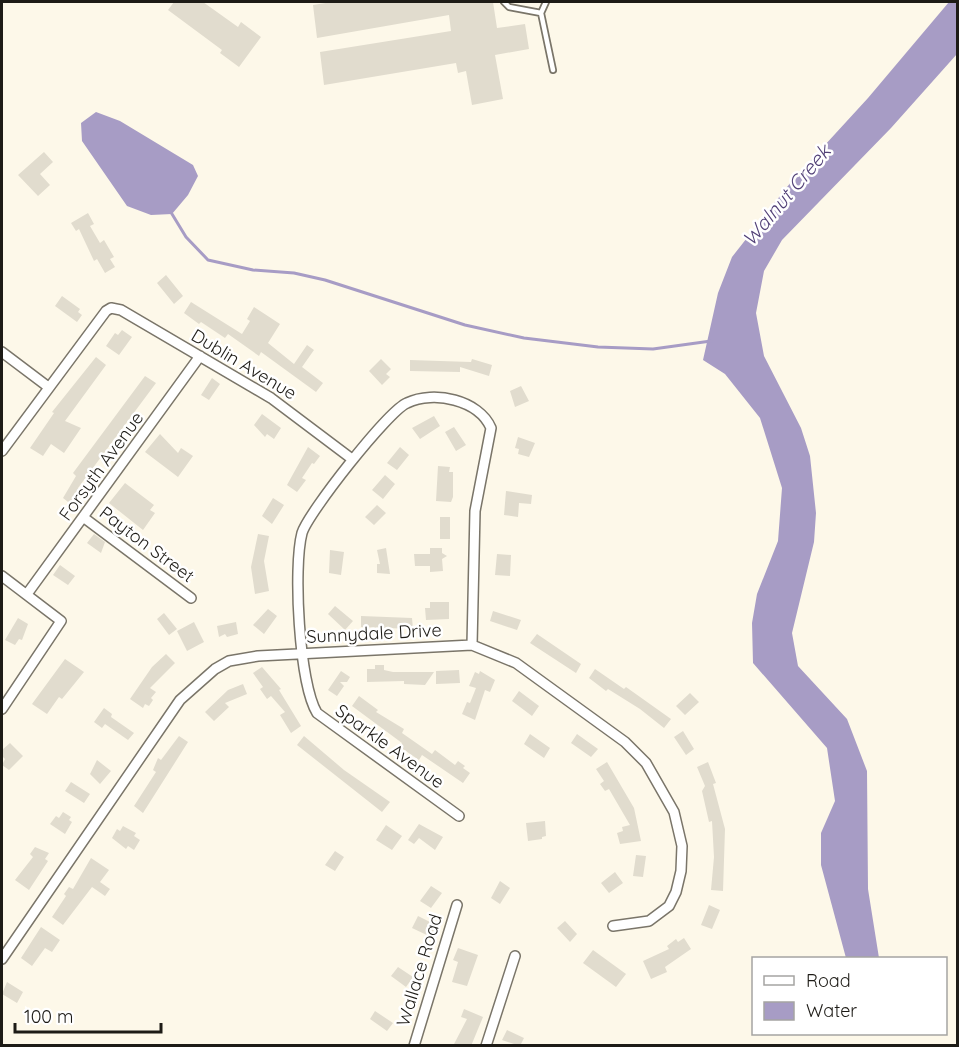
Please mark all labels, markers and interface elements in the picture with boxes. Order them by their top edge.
water label: Walnut Creek [736,137,837,251]
street label: Dublin Avenue [187,324,301,404]
street label: Forsyth Avenue [54,407,148,525]
street label: Payton Street [95,501,199,587]
street label: Sunnydale Drive [306,618,442,648]
street label: Sparkle Avenue [331,699,449,793]
street label: Wallace Road [391,911,447,1029]
legend [752,957,947,1035]
text: Road [806,969,851,992]
scale bar [15,996,160,1034]
text: Water [806,999,857,1022]
text: 100 m [24,1005,73,1028]

